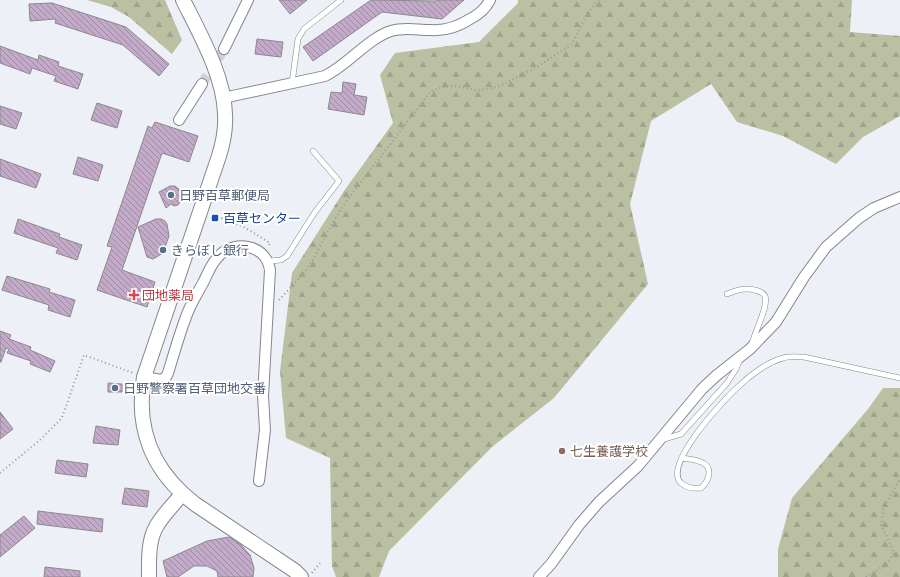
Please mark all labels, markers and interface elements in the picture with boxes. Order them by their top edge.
place label: 日野百草郵便局 [179,186,270,204]
marker: 日野百草郵便局 [166,190,176,200]
place label: 百草センター [223,209,301,227]
marker: 百草センター [210,213,220,223]
place label: きらぼし銀行 [171,241,249,259]
marker: きらぼし銀行 [158,245,168,255]
place label: 団地薬局 [142,286,194,304]
marker: 団地薬局 [129,290,139,300]
place label: 日野警察署百草団地交番 [123,379,266,397]
marker: 日野警察署百草団地交番 [110,383,120,393]
place label: 七生養護学校 [570,442,648,460]
marker: 七生養護学校 [557,446,567,456]

